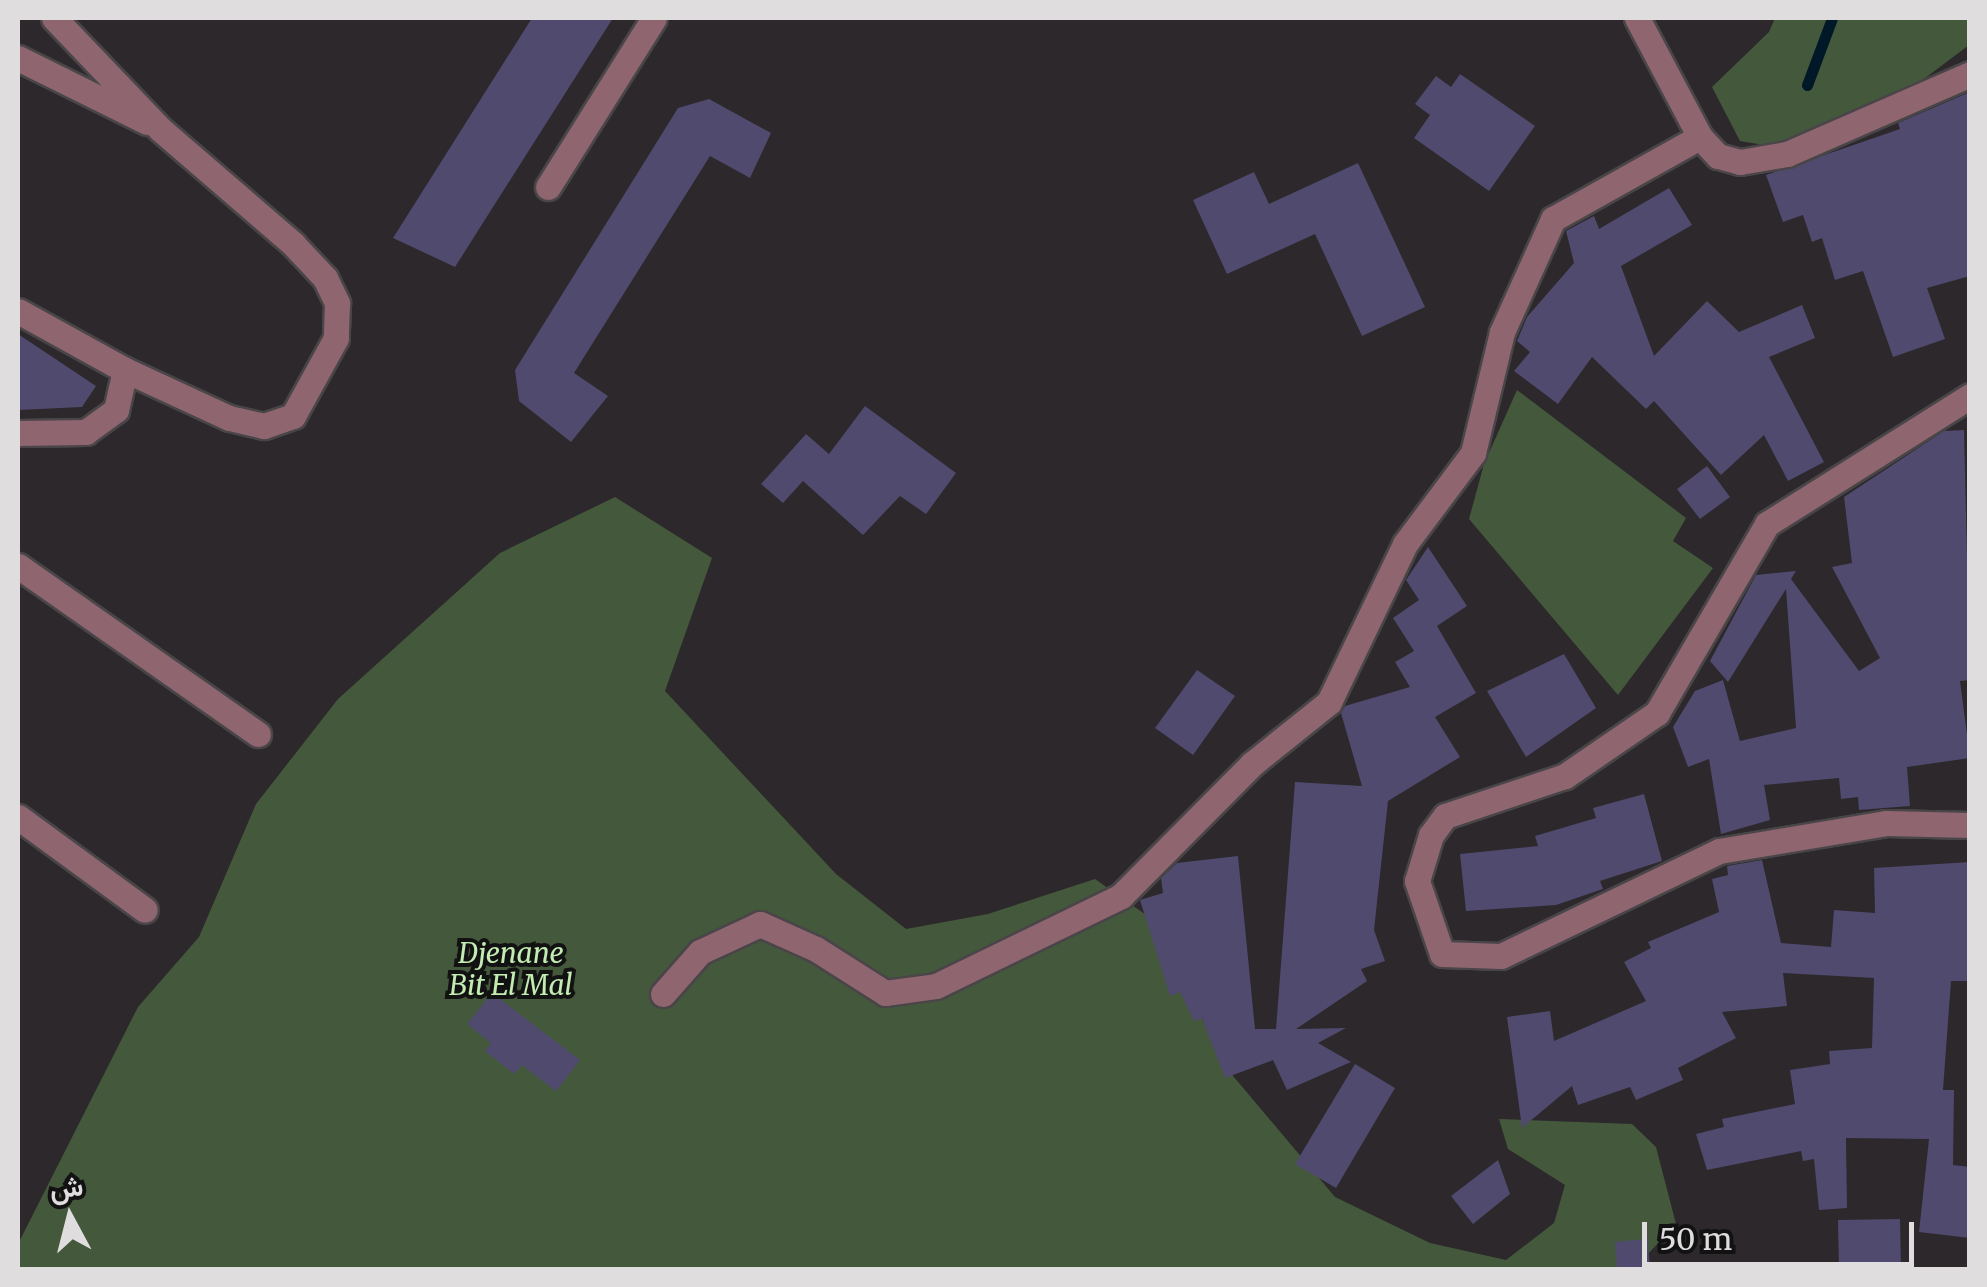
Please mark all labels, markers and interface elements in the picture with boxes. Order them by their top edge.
park label: Djenane Bit El Mal [449,936,573,1002]
north arrow [20,1167,120,1267]
text: ش [47,1167,85,1207]
scale bar [1647,1202,1920,1264]
text: 50 m [1659,1220,1732,1258]

